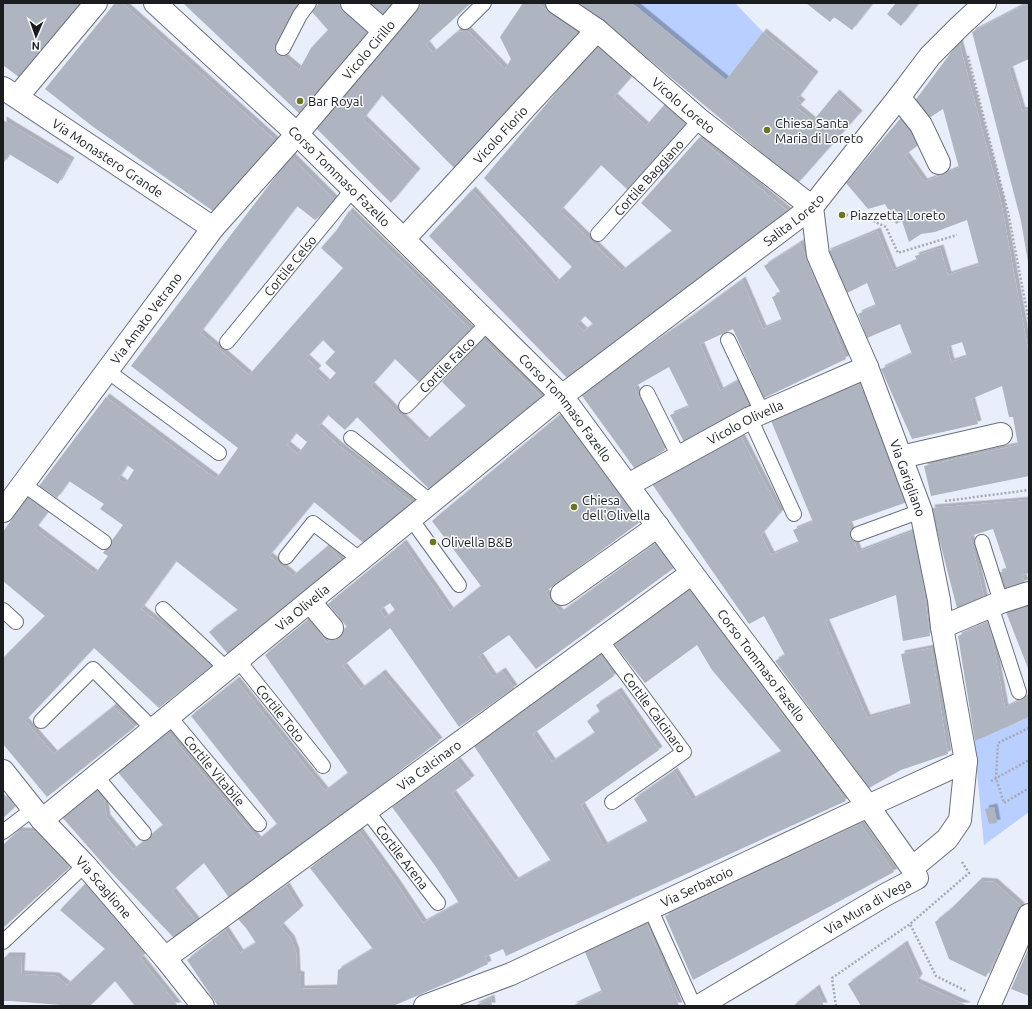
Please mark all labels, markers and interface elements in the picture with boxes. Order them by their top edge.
north arrow [16,16,56,56]
street label: Vicolo Cirillo [339,17,397,82]
text: N [31,40,40,52]
street label: Vicolo Loreto [649,74,718,136]
place label: Bar Royal [308,94,363,108]
marker: Bar Royal [295,96,305,106]
street label: Vicolo Florio [470,103,530,166]
street label: Via Monastero Grande [50,116,166,200]
place label: Chiesa Santa Maria di Loreto [775,116,863,145]
street label: Corso Tommaso Fazello [286,123,393,229]
marker: Chiesa Santa Maria di Loreto [762,125,772,135]
street label: Cortile Baggiano [611,136,686,218]
street label: Salita Loreto [760,191,827,248]
place label: Piazzetta Loreto [850,208,946,222]
marker: Piazzetta Loreto [837,210,847,220]
street label: Cortile Celso [261,232,319,299]
street label: Via Amato Vetrano [108,270,185,367]
street label: Cortile Falco [416,334,477,395]
street label: Corso Tommaso Fazello [516,351,615,464]
street label: Vicolo Olivella [705,397,785,447]
street label: Via Garigliano [888,438,928,518]
place label: Chiesa dell'Olivella [582,493,650,522]
marker: Chiesa dell'Olivella [569,502,579,512]
place label: Olivella B&B [441,535,513,549]
marker: Olivella B&B [428,537,438,547]
street label: Via Olivelia [273,581,332,633]
street label: Corso Tommaso Fazello [715,606,808,724]
street label: Cortile Calcinaro [620,669,689,755]
street label: Cortile Toto [253,682,308,744]
street label: Cortile Vitabile [181,733,248,809]
street label: Via Calcinaro [394,737,464,793]
street label: Cortile Arena [373,822,432,892]
street label: Via Scaglione [73,853,135,921]
street label: Via Serbatoio [658,864,735,910]
street label: Via Mura di Vega [822,876,913,937]

